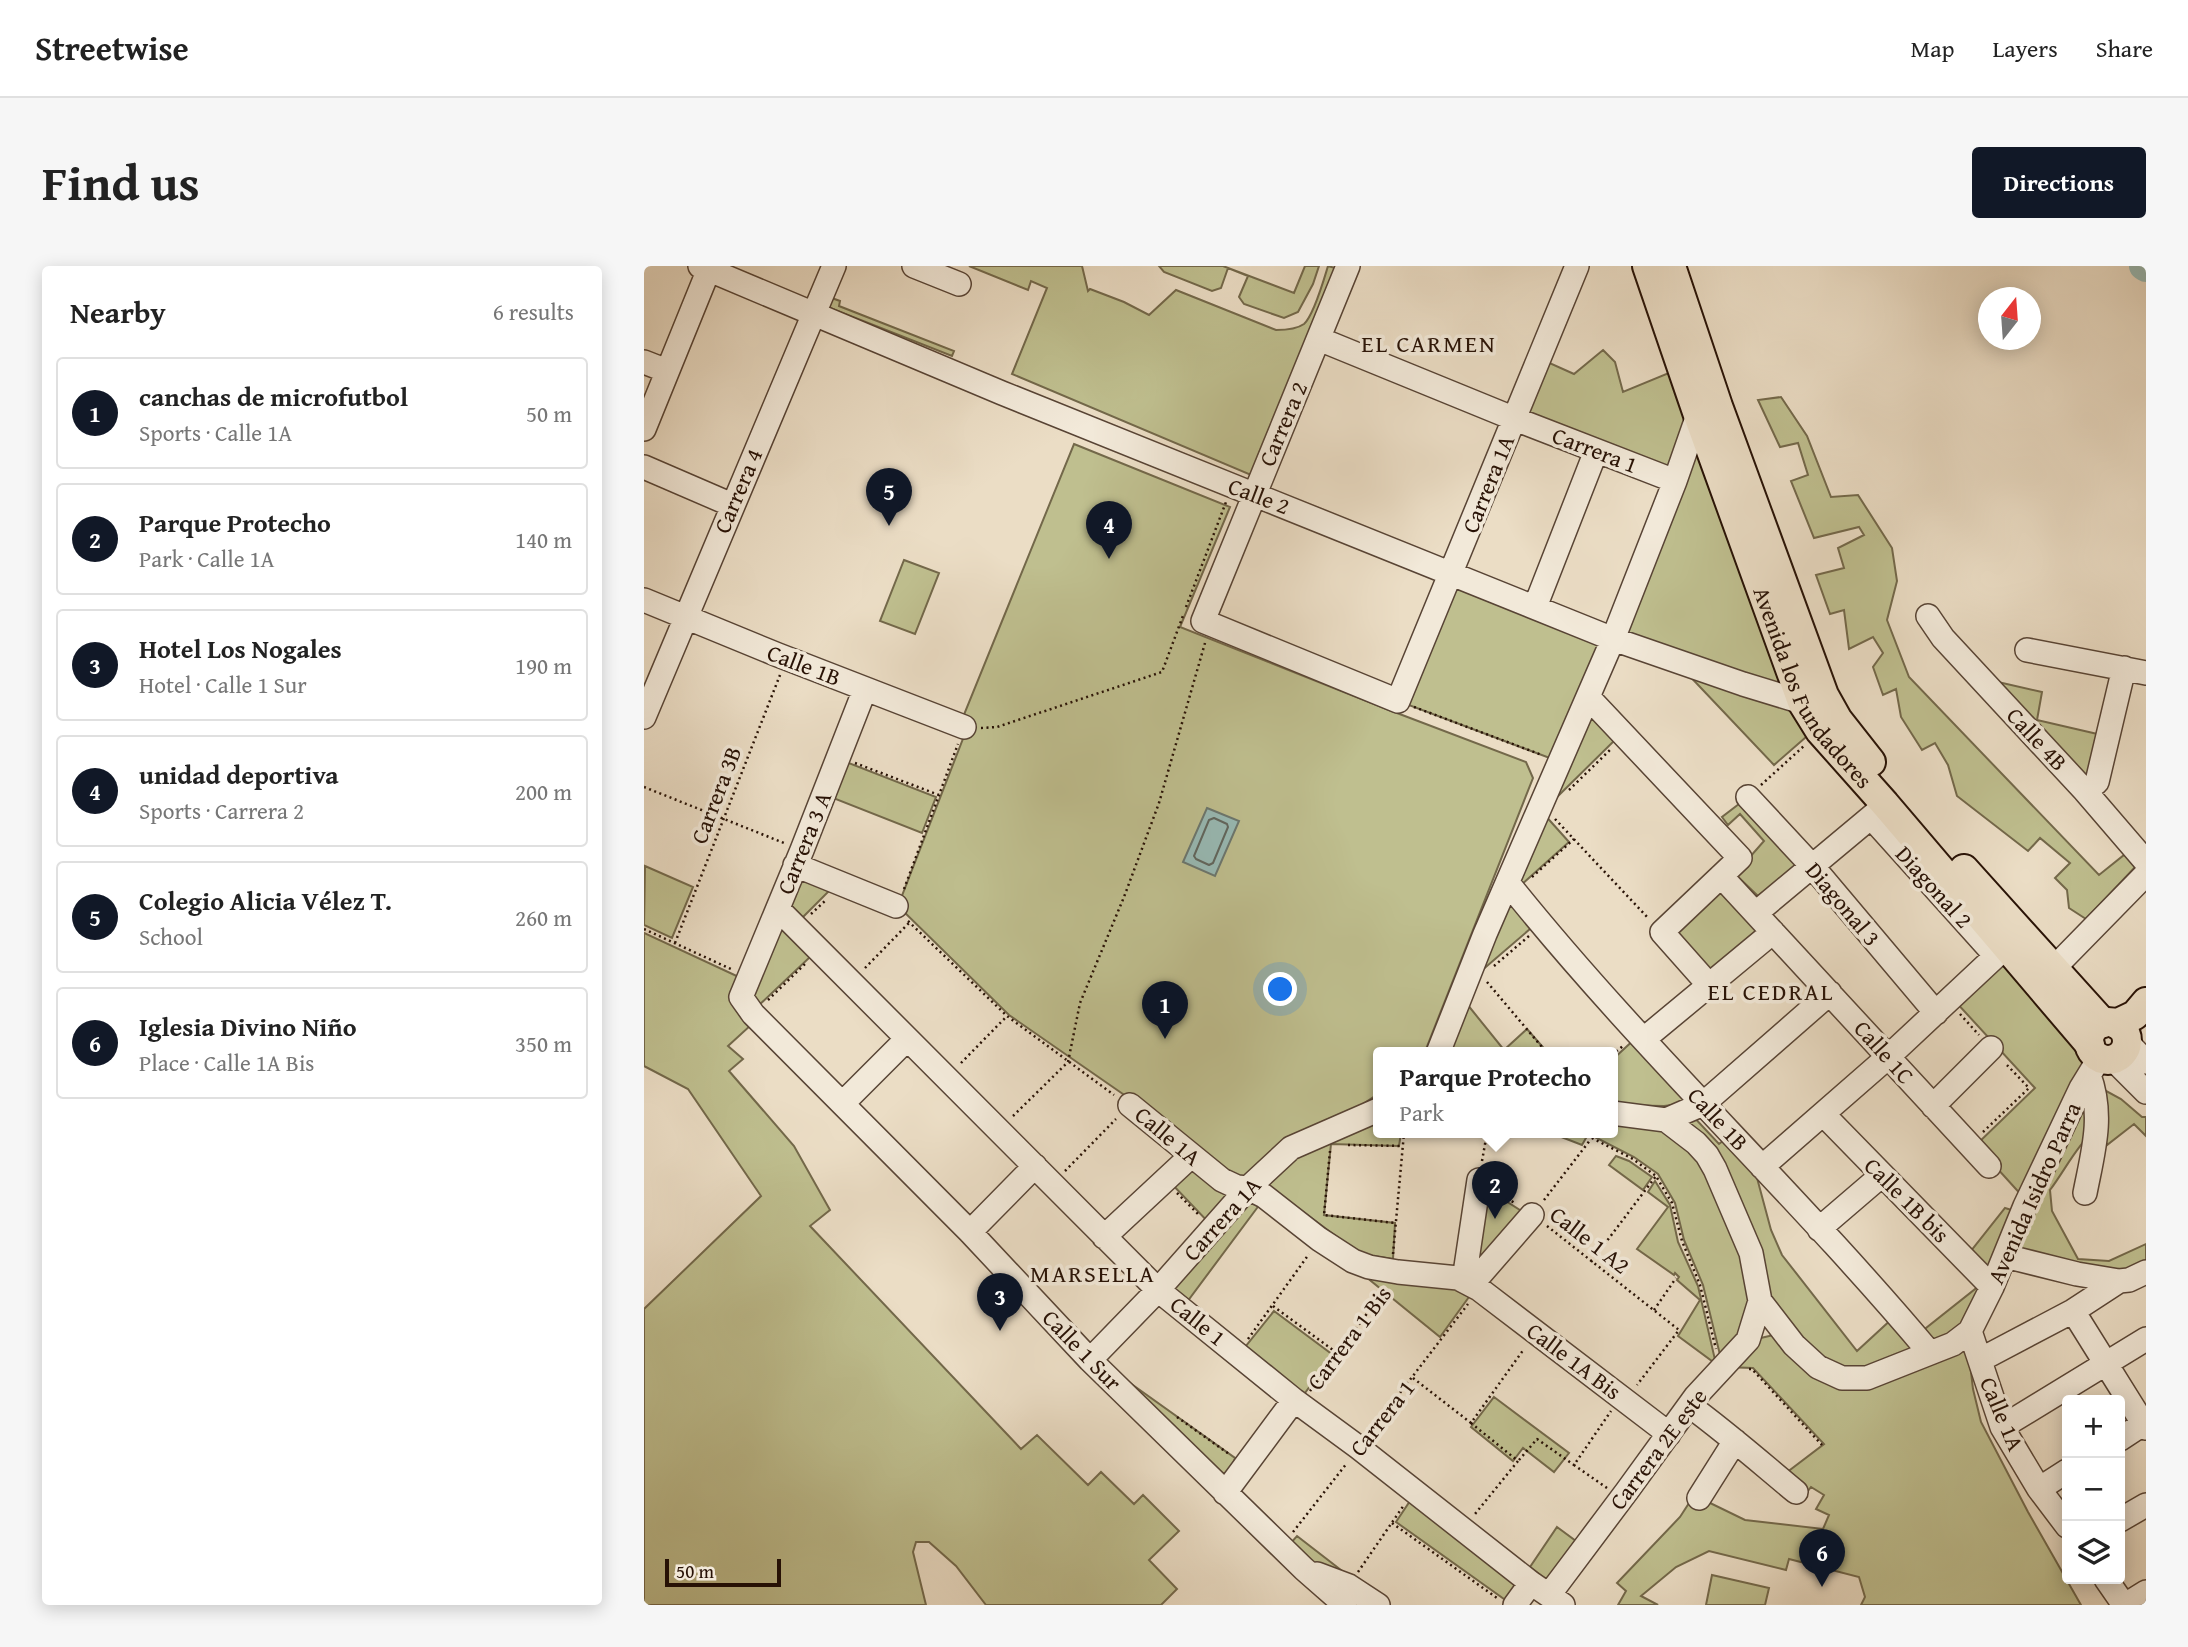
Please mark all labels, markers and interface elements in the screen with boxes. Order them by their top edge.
text: Streetwise [35,24,189,72]
text: Map [1911,31,1954,66]
text: Layers [1992,31,2058,66]
text: Share [2096,31,2153,66]
text: Find us [42,146,200,218]
button: Directions [1972,147,2146,218]
north arrow [1978,287,2041,350]
text: Nearby [70,290,166,334]
text: 6 results [493,295,574,328]
district label: EL CARMEN [1361,326,1497,361]
street label: Carrera 2 [1250,376,1315,471]
text: canchas de microfutbol [139,377,408,416]
text: 1 [89,397,101,430]
text: 50 m [526,397,572,430]
text: Sports · Calle 1A [139,416,292,449]
street label: Carrera 1 [1548,418,1643,481]
street label: Carrera 1A [1453,430,1522,538]
street label: Carrera 4 [705,443,770,538]
pin: 5 [866,468,912,526]
street label: Calle 2 [1224,469,1295,522]
pin: 4 [1086,501,1132,559]
text: Parque Protecho [139,503,331,542]
text: 2 [89,523,101,556]
text: 140 m [515,523,572,556]
text: Park · Calle 1A [139,542,275,575]
street label: Avenida los Fundadores [1746,582,1880,795]
text: Hotel Los Nogales [139,629,342,668]
street label: Calle 1B [763,635,846,694]
text: 3 [89,649,101,682]
text: 190 m [515,649,572,682]
text: Hotel · Calle 1 Sur [139,668,307,701]
street label: Calle 4B [1999,700,2075,778]
street label: Carrera 3B [682,741,749,848]
text: unidad deportiva [139,755,339,794]
text: 4 [89,775,101,808]
text: 200 m [515,775,572,808]
street label: Carrera 3 A [768,786,839,899]
text: Sports · Carrera 2 [139,794,304,827]
street label: Diagonal 2 [1888,838,1980,935]
street label: Diagonal 3 [1798,854,1888,953]
text: Colegio Alicia Vélez T. [139,881,392,920]
text: 5 [89,901,101,934]
text: 260 m [515,901,572,934]
text: School [139,920,203,953]
your location [1263,972,1297,1006]
district label: EL CEDRAL [1708,974,1834,1009]
pin: 1 [1142,981,1188,1039]
text: Iglesia Divino Niño [139,1007,357,1046]
street label: Calle 1C [1847,1012,1922,1091]
text: 6 [89,1027,101,1060]
text: 350 m [515,1027,572,1060]
text: Place · Calle 1A Bis [139,1046,315,1079]
popup [1373,1047,1618,1138]
text: Parque Protecho [1400,1057,1591,1096]
street label: Calle 1B [1680,1080,1756,1158]
text: Park [1400,1096,1444,1129]
street label: Avenida Isidro Parra [1979,1097,2088,1289]
street label: Calle 1A [1128,1098,1209,1173]
street label: Calle 1B bis [1857,1150,1957,1250]
pin: 2 [1472,1161,1518,1219]
street label: Carrera 1A [1175,1169,1268,1268]
street label: Calle 1 A2 [1543,1198,1637,1281]
district label: MARSELLA [1030,1256,1156,1291]
pin: 3 [977,1273,1023,1331]
street label: Carrera 1 Bis [1298,1279,1399,1397]
street label: Calle 1 [1163,1288,1233,1353]
street label: Calle 1 Sur [1035,1302,1130,1398]
street label: Calle 1A Bis [1520,1314,1628,1407]
street label: Carrera 1 [1341,1372,1422,1463]
street label: Calle 1A [1972,1372,2033,1456]
street label: Carrera 2E este [1601,1381,1714,1516]
map controls [2062,1395,2125,1584]
button: + [2062,1395,2125,1458]
button: − [2062,1458,2125,1521]
button: layers [2062,1521,2125,1584]
pin: 6 [1799,1529,1845,1587]
scale bar [665,1556,780,1588]
text: 50 m [676,1557,714,1585]

